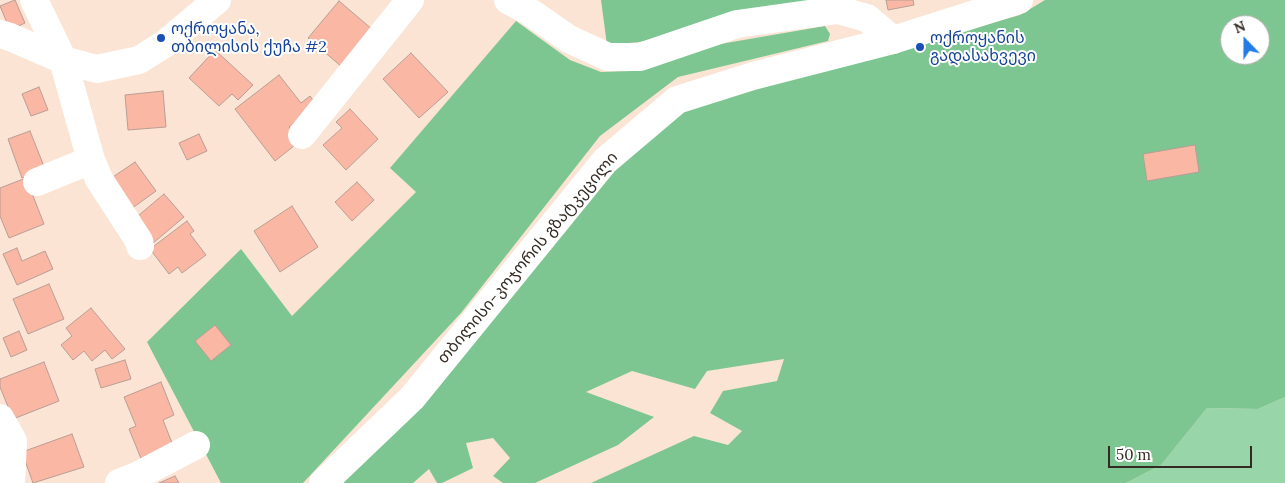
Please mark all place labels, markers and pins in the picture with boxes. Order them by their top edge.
place label: ოქროყანა, თბილისის ქუჩა #2 [171,19,327,57]
place label: ოქროყანის გადასახვევი [930,28,1036,66]
marker: ოქროყანა, თბილისის ქუჩა #2 [155,32,167,44]
marker: ოქროყანის გადასახვევი [914,41,926,53]

